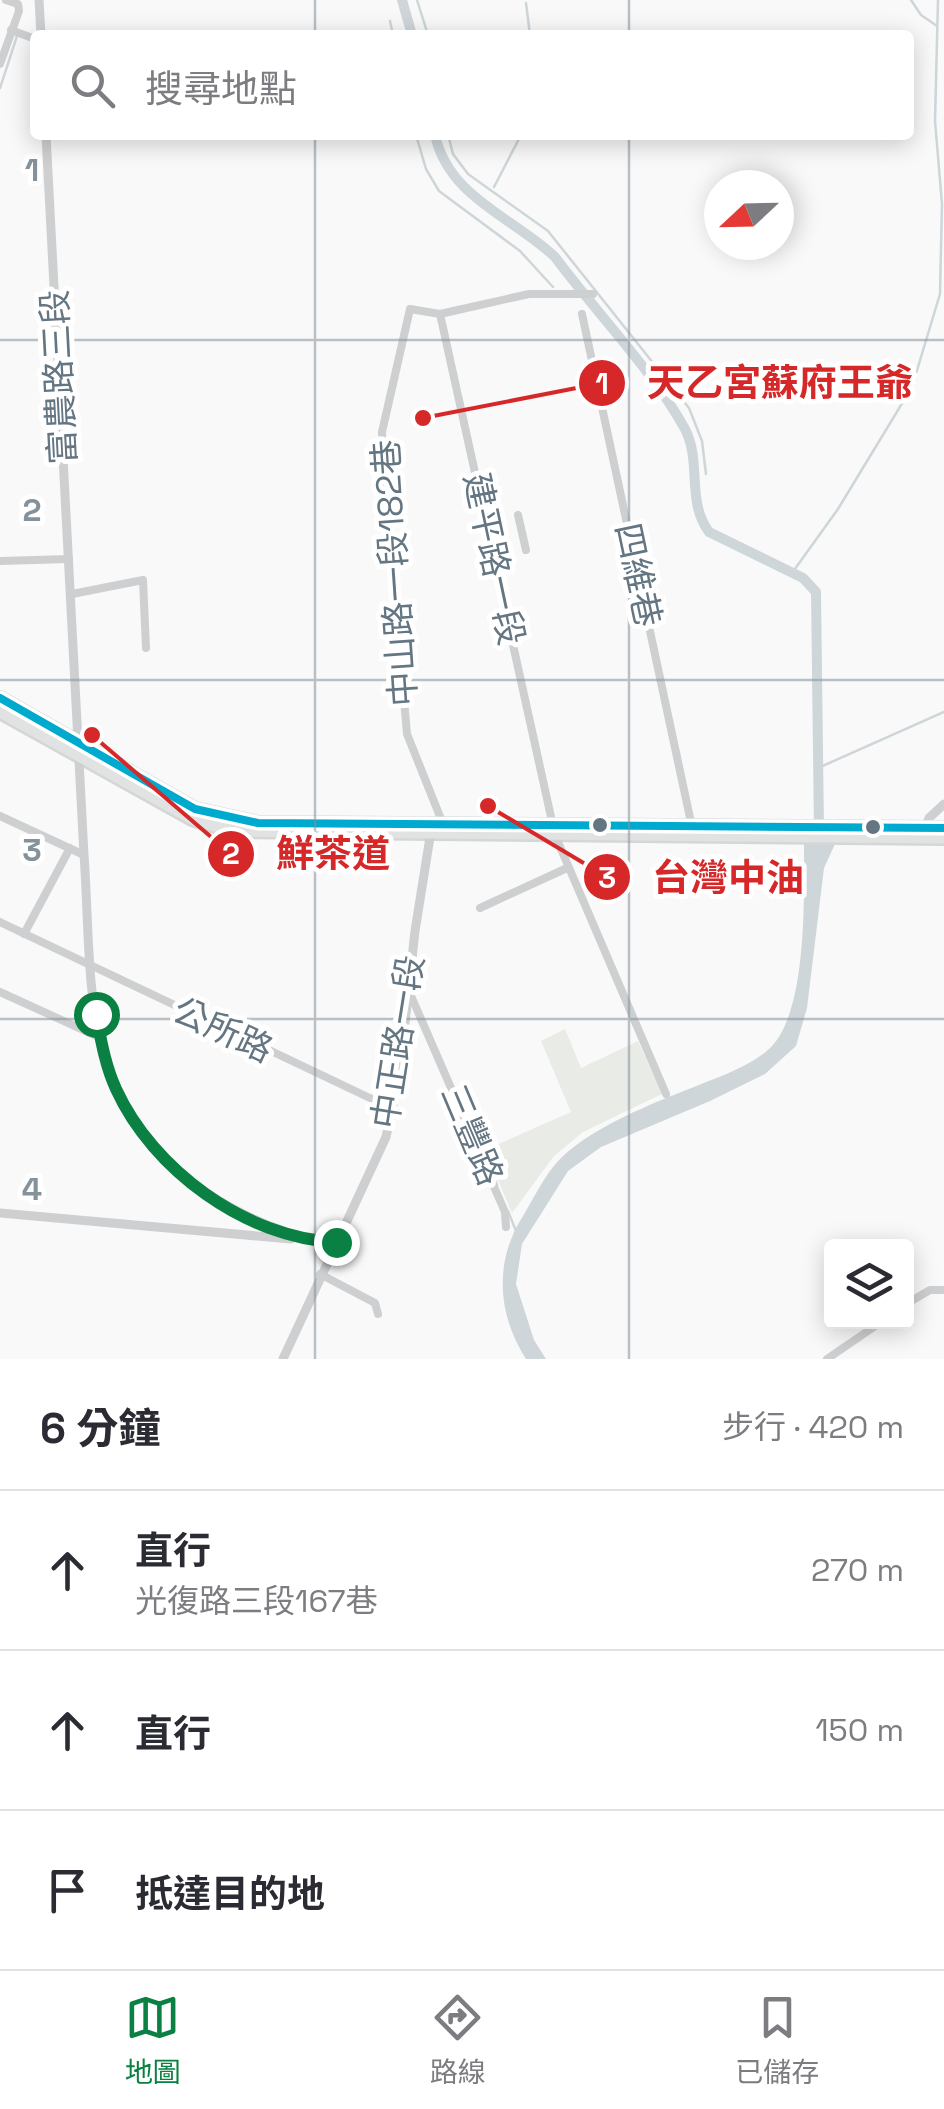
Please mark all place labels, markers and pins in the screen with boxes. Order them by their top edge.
callout: 天乙宮蘇府王爺 [577,349,933,417]
unlabelled marker [590,815,610,835]
unlabelled marker [863,817,883,837]
callout: 鮮茶道 [206,820,410,888]
callout: 台灣中油 [582,843,824,911]

